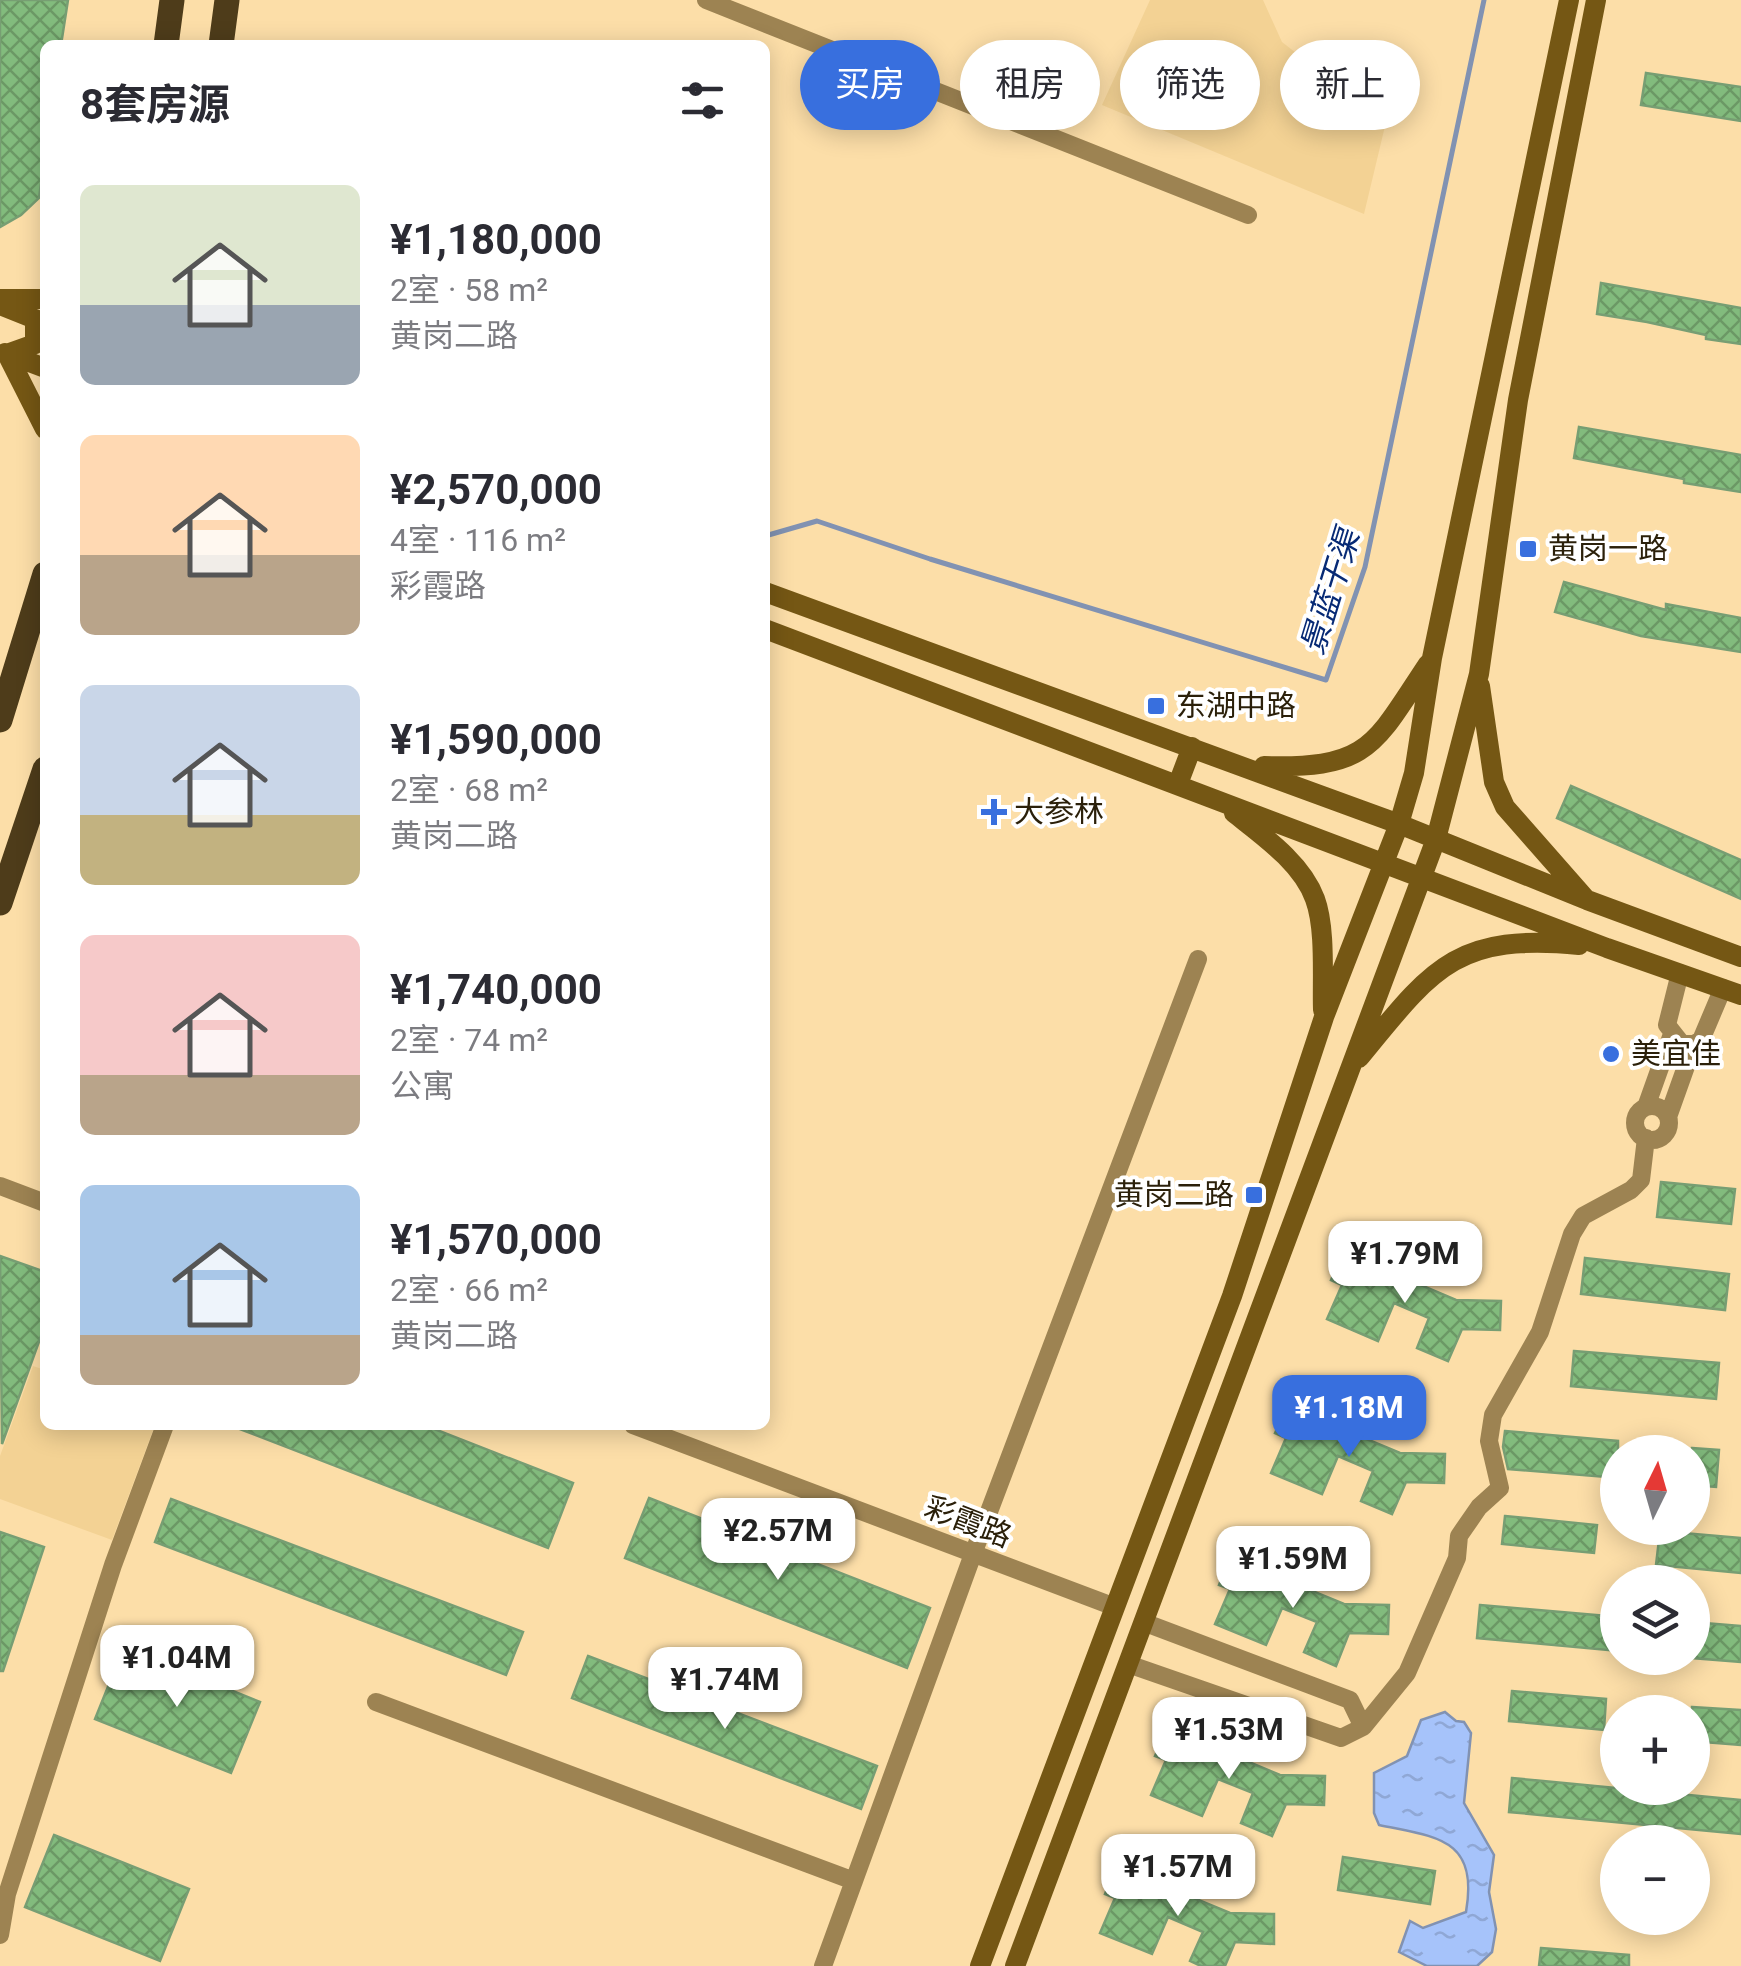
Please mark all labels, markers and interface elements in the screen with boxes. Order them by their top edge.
chip: 买房 [800,40,940,130]
chip: 租房 [960,40,1100,130]
chip: 筛选 [1120,40,1260,130]
chip: 新上 [1280,40,1420,130]
icon: filters [675,73,730,128]
text: 8套房源 [80,80,230,129]
text: ¥1,180,000 [390,215,602,264]
icon: home [160,225,280,345]
text: 2室 · 58 m² [390,271,548,309]
text: 黄岗二路 [390,317,518,355]
text: ¥2,570,000 [390,465,602,514]
icon: home [160,475,280,595]
text: 4室 · 116 m² [390,521,566,559]
water label: 景蓝干渠 [1293,521,1368,659]
place label: 黄岗一路 [1548,531,1668,566]
marker: 黄岗一路 [1517,538,1539,560]
text: 彩霞路 [390,567,486,605]
place label: 东湖中路 [1176,688,1296,723]
marker: 东湖中路 [1145,695,1167,717]
text: ¥1,590,000 [390,715,602,764]
icon: home [160,725,280,845]
text: 2室 · 68 m² [390,771,548,809]
place label: 大参林 [1014,794,1104,829]
marker: 大参林 [983,801,1005,823]
text: 黄岗二路 [390,817,518,855]
text: ¥1,740,000 [390,965,602,1014]
icon: home [160,975,280,1095]
text: 2室 · 74 m² [390,1021,548,1059]
place label: 美宜佳 [1631,1036,1721,1071]
marker: 美宜佳 [1600,1043,1622,1065]
text: 公寓 [390,1067,454,1105]
place label: 黄岗二路 [1114,1177,1234,1212]
marker: 黄岗二路 [1243,1184,1265,1206]
text: ¥1,570,000 [390,1215,602,1264]
pin: ¥1.79M [1324,1221,1486,1306]
icon: home [160,1225,280,1345]
text: ¥1.79M [1350,1234,1460,1272]
text: 2室 · 66 m² [390,1271,548,1309]
text: 黄岗二路 [390,1317,518,1355]
pin: ¥1.18M [1268,1375,1430,1460]
text: ¥1.18M [1294,1388,1404,1426]
north arrow [1600,1435,1710,1545]
map controls [1600,1435,1710,1935]
street label: 彩霞路 [920,1489,1016,1554]
pin: ¥2.57M [697,1498,859,1583]
text: ¥2.57M [723,1511,833,1549]
pin: ¥1.59M [1212,1526,1374,1611]
text: ¥1.59M [1238,1539,1348,1577]
button: layers [1600,1565,1710,1675]
pin: ¥1.04M [96,1625,258,1710]
text: ¥1.04M [122,1638,232,1676]
pin: ¥1.74M [644,1647,806,1732]
text: ¥1.74M [670,1660,780,1698]
button: + [1600,1695,1710,1805]
pin: ¥1.53M [1148,1697,1310,1782]
text: ¥1.53M [1174,1710,1284,1748]
button: − [1600,1825,1710,1935]
pin: ¥1.57M [1097,1834,1259,1919]
text: ¥1.57M [1123,1847,1233,1885]

